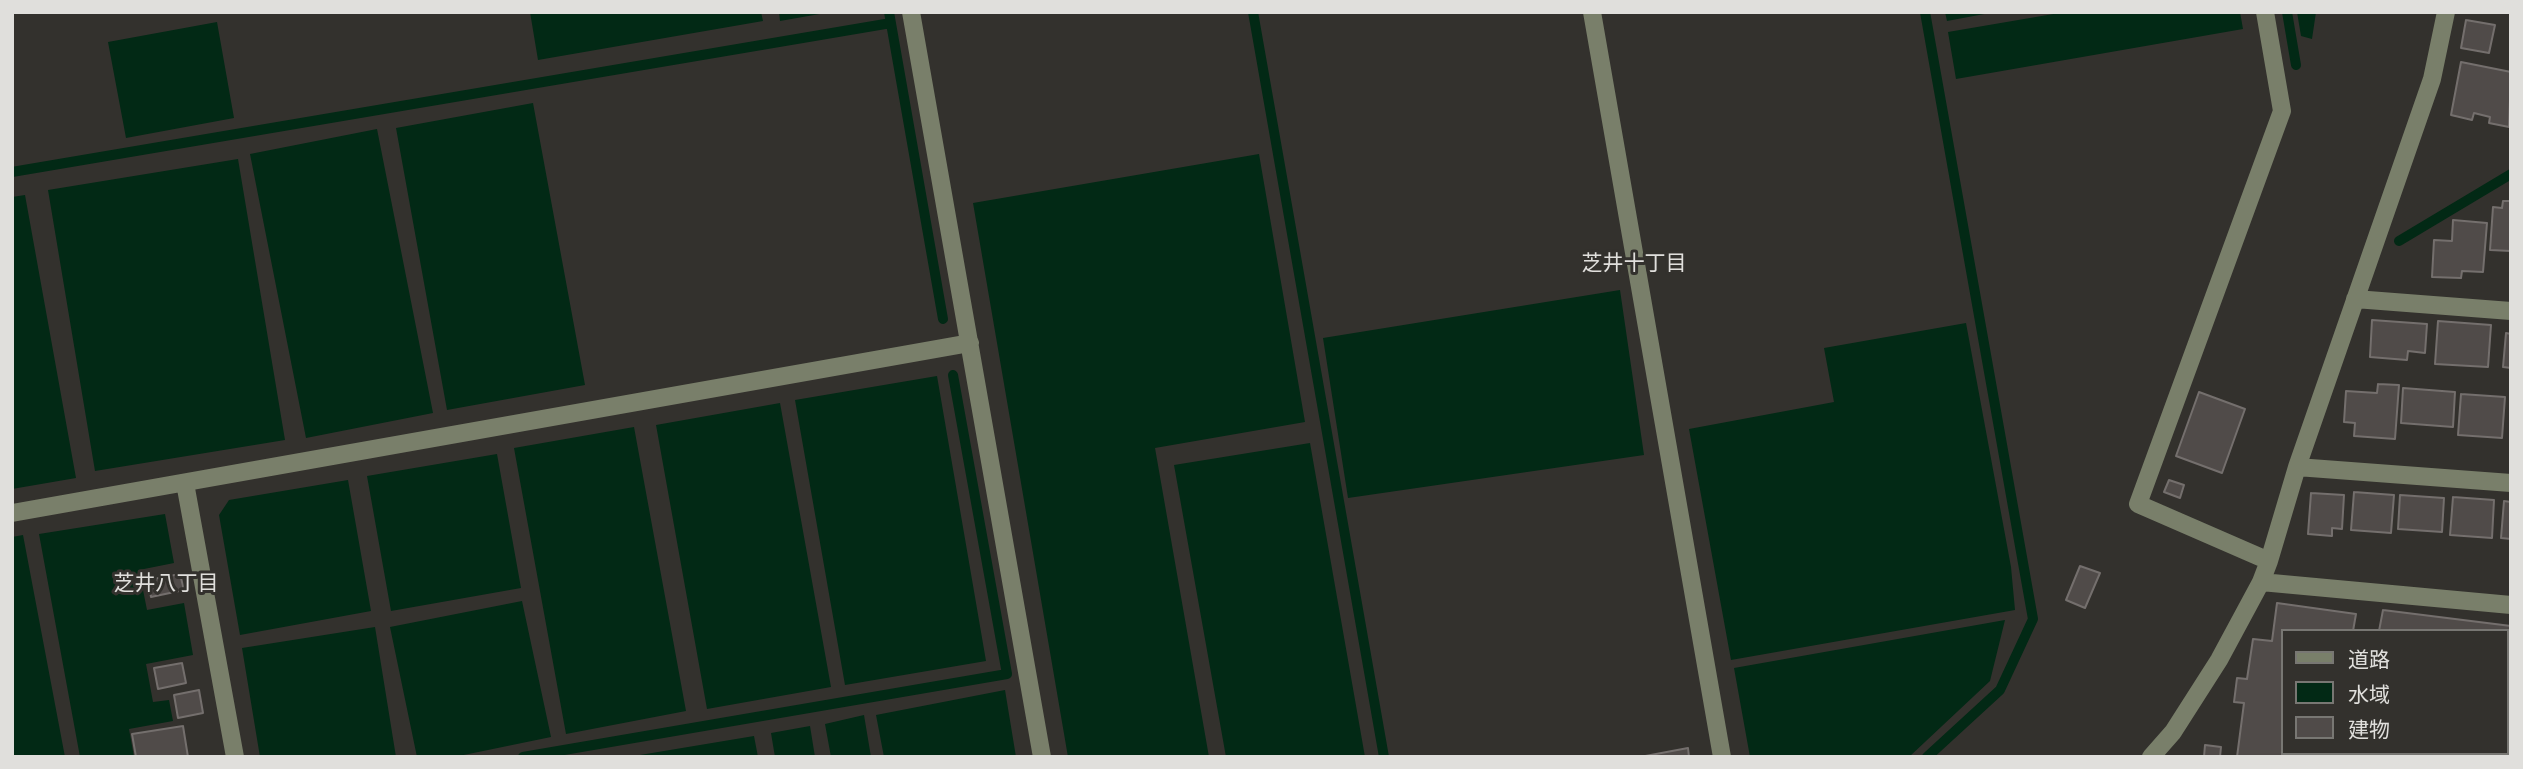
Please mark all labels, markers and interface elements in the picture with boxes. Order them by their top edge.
district label: 芝井十丁目 [1582,251,1686,277]
district label: 芝井八丁目 [114,571,218,597]
legend [2282,629,2509,755]
text: 道路 [2348,647,2390,672]
text: 水域 [2348,682,2390,707]
text: 建物 [2348,717,2390,742]

